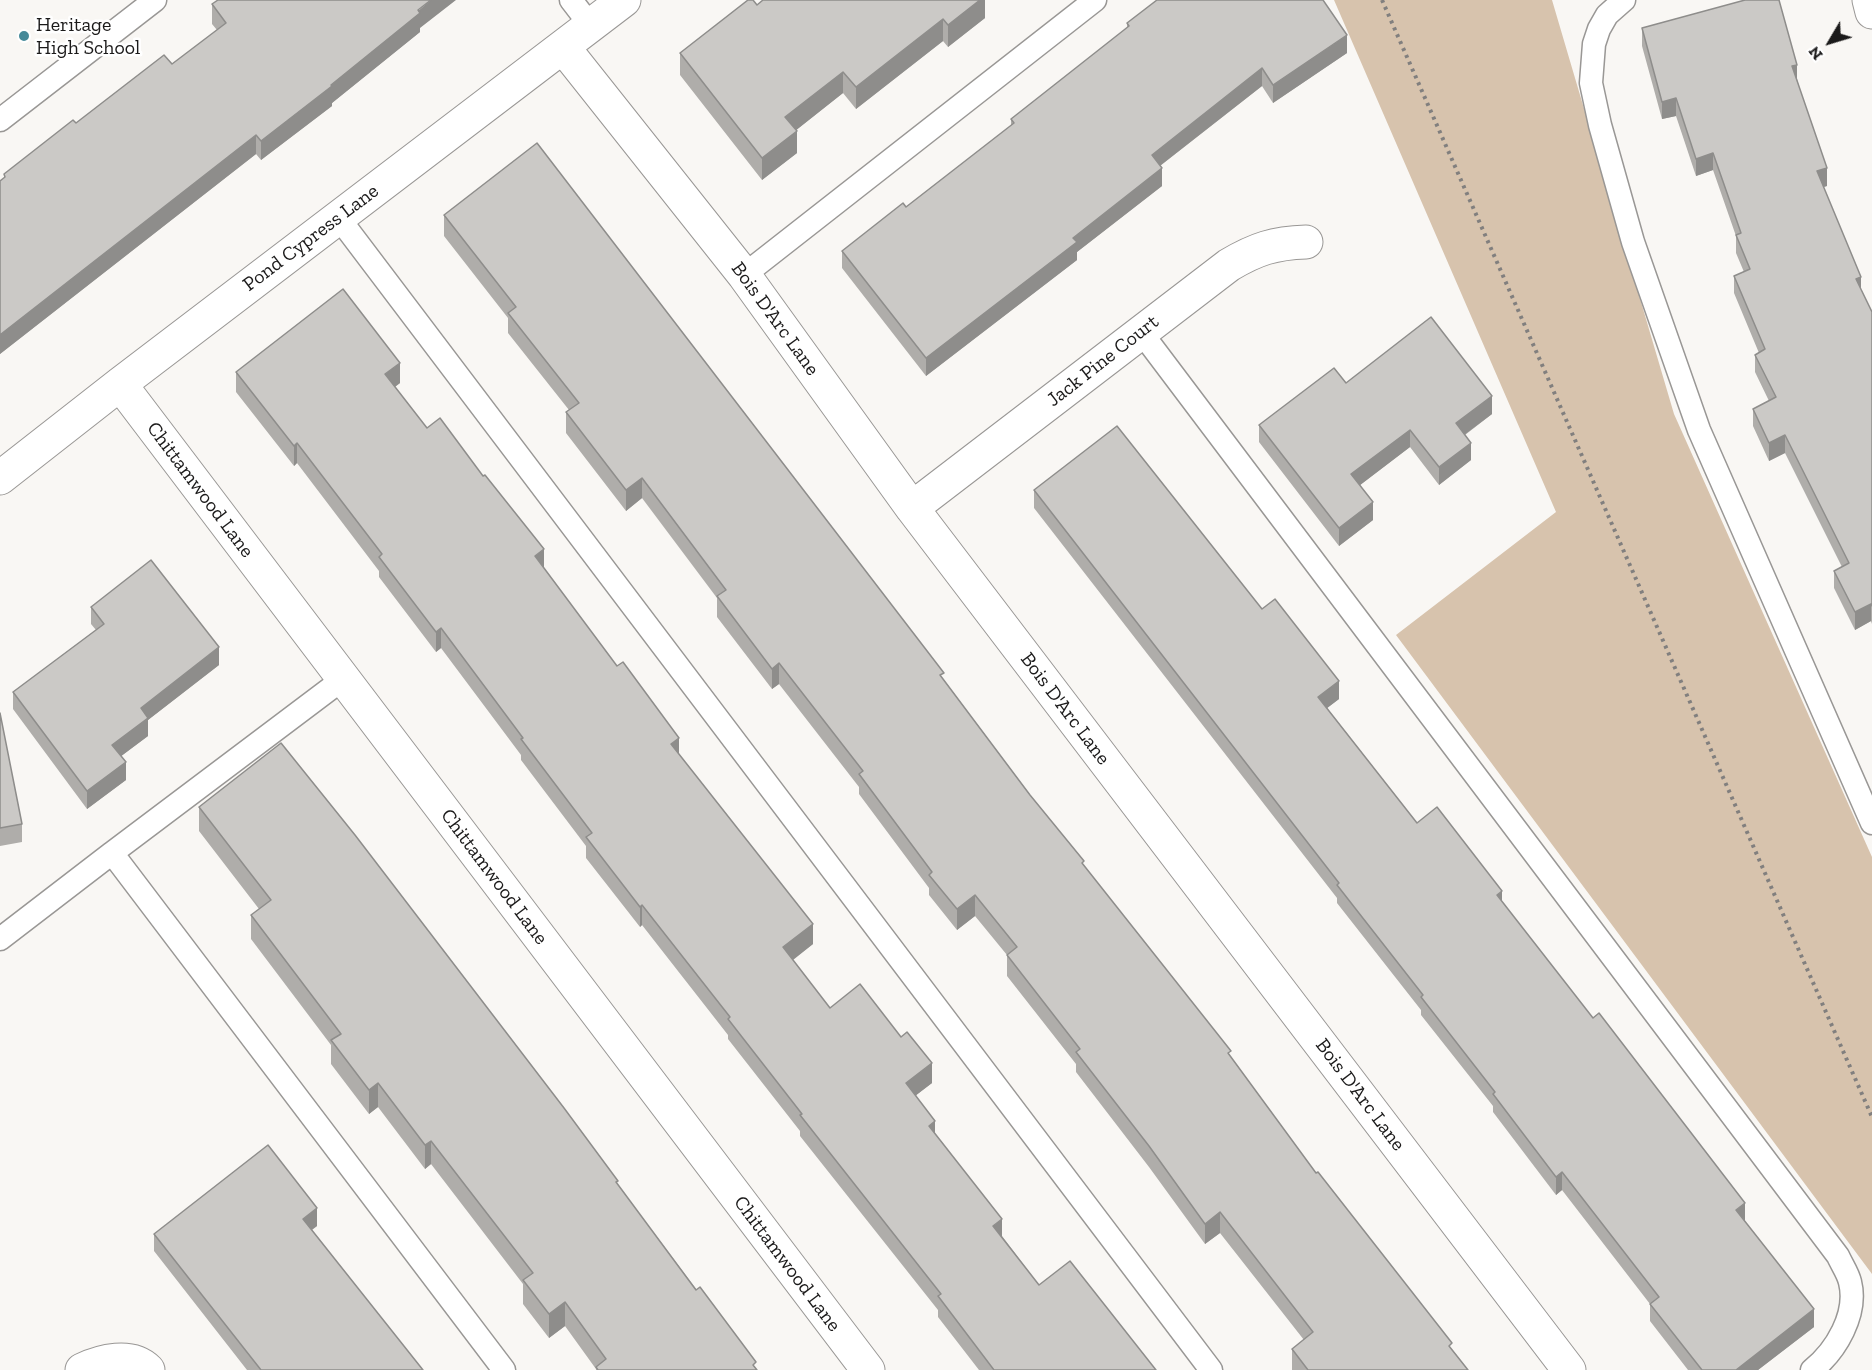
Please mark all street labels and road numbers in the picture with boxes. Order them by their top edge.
street label: Pond Cypress Lane [238,179,384,297]
street label: Bois D'Arc Lane [726,258,824,380]
street label: Jack Pine Court [1042,310,1164,412]
street label: Chittamwood Lane [141,417,259,563]
street label: Bois D'Arc Lane [1015,648,1115,770]
street label: Chittamwood Lane [435,804,553,950]
street label: Bois D'Arc Lane [1310,1034,1410,1156]
street label: Chittamwood Lane [728,1191,846,1337]

